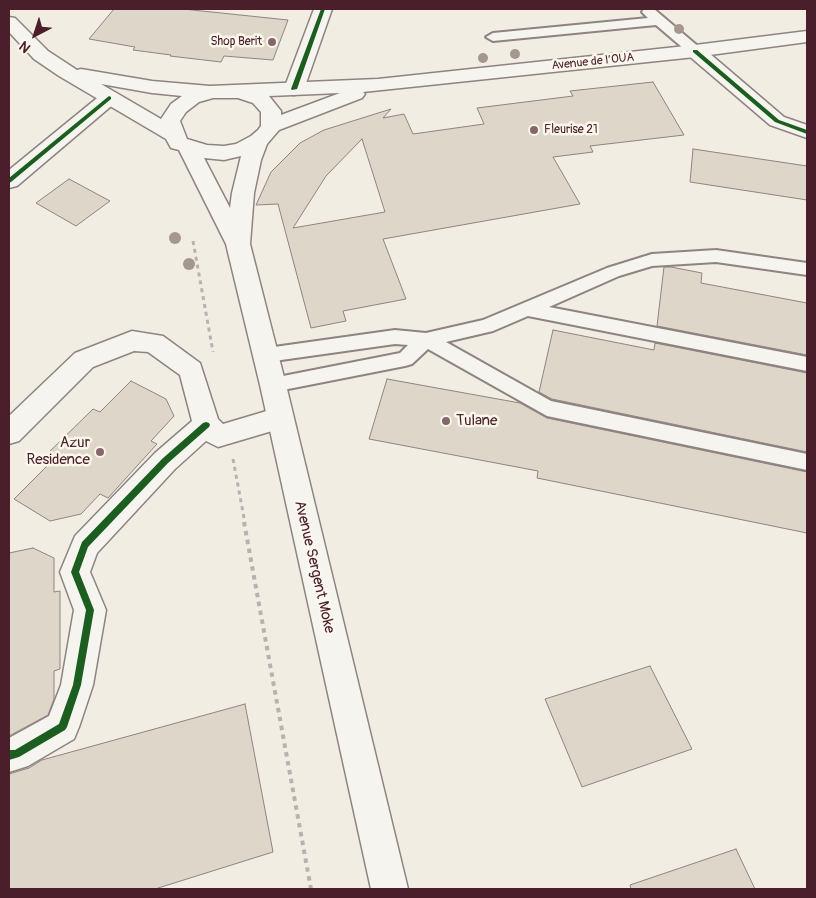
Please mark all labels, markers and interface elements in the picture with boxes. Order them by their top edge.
north arrow [10,10,60,60]
place label: Shop Berit [211,35,262,49]
marker: Shop Berit [266,36,278,48]
text: N [16,37,34,56]
street label: Avenue de l’OUA [551,50,635,74]
place label: Fleurise 21 [544,123,598,137]
marker: Fleurise 21 [528,124,540,136]
place label: Tulane [456,412,497,430]
marker: Tulane [440,415,452,427]
place label: Azur Residence [26,434,90,469]
marker: Azur Residence [94,446,106,458]
street label: Avenue Sergent Moke [290,499,338,635]

